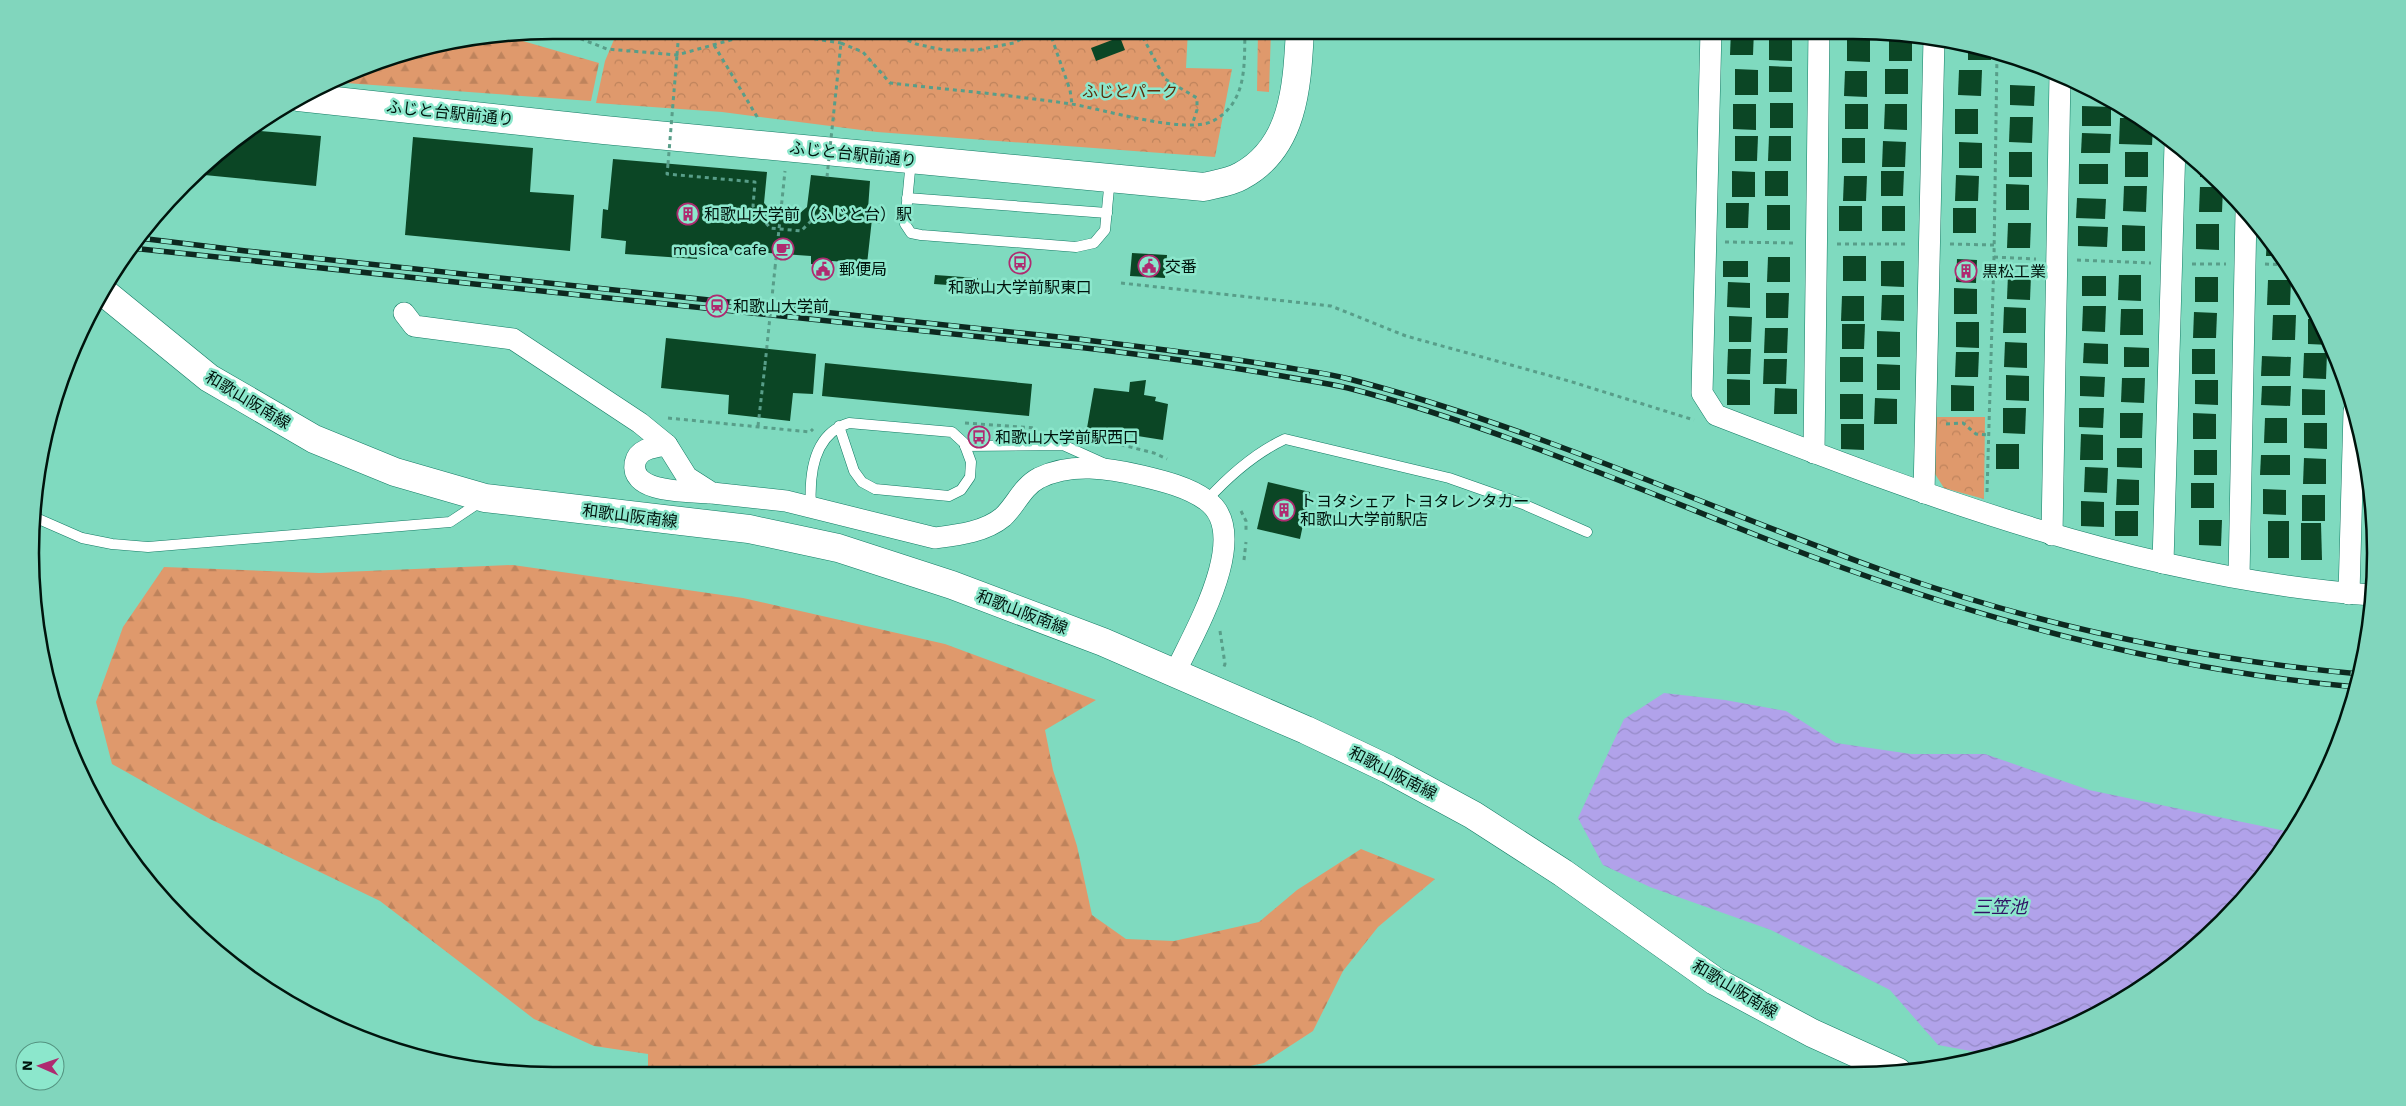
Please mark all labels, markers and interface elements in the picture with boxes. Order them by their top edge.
park label: ふじとパーク [1082,82,1178,101]
street label: ふじと台駅前通り [385,97,515,129]
street label: ふじと台駅前通り [788,138,918,170]
building icon: 和歌山大学前（ふじと台）駅 [676,202,700,226]
place label: 和歌山大学前（ふじと台）駅 [704,205,912,224]
cafe icon: musica cafe [771,237,795,261]
place label: musica cafe [673,240,767,259]
bus stop icon: 和歌山大学前駅東口 [1008,251,1032,275]
public building icon: 交番 [1137,254,1161,278]
public building icon: 郵便局 [811,257,835,281]
place label: 交番 [1165,257,1197,276]
building icon: 黒松工業 [1954,259,1978,283]
place label: 郵便局 [839,260,887,279]
place label: 黒松工業 [1982,262,2046,281]
place label: 和歌山大学前駅東口 [948,278,1092,297]
station icon: 和歌山大学前 [705,294,729,318]
place label: 和歌山大学前 [733,297,829,316]
street label: 和歌山阪南線 [202,367,294,433]
bus stop icon: 和歌山大学前駅西口 [967,425,991,449]
place label: 和歌山大学前駅西口 [995,428,1139,447]
place label: トヨタシェア トヨタレンタカー 和歌山大学前駅店 [1300,492,1529,529]
building icon: トヨタシェア トヨタレンタカー 和歌山大学前駅店 [1272,498,1296,522]
street label: 和歌山阪南線 [581,501,679,531]
street label: 和歌山阪南線 [974,586,1070,638]
street label: 和歌山阪南線 [1346,743,1440,803]
water label: 三笠池 [1973,896,2029,917]
street label: 和歌山阪南線 [1689,956,1781,1022]
north arrow [15,1041,65,1091]
text: N [19,1060,35,1071]

